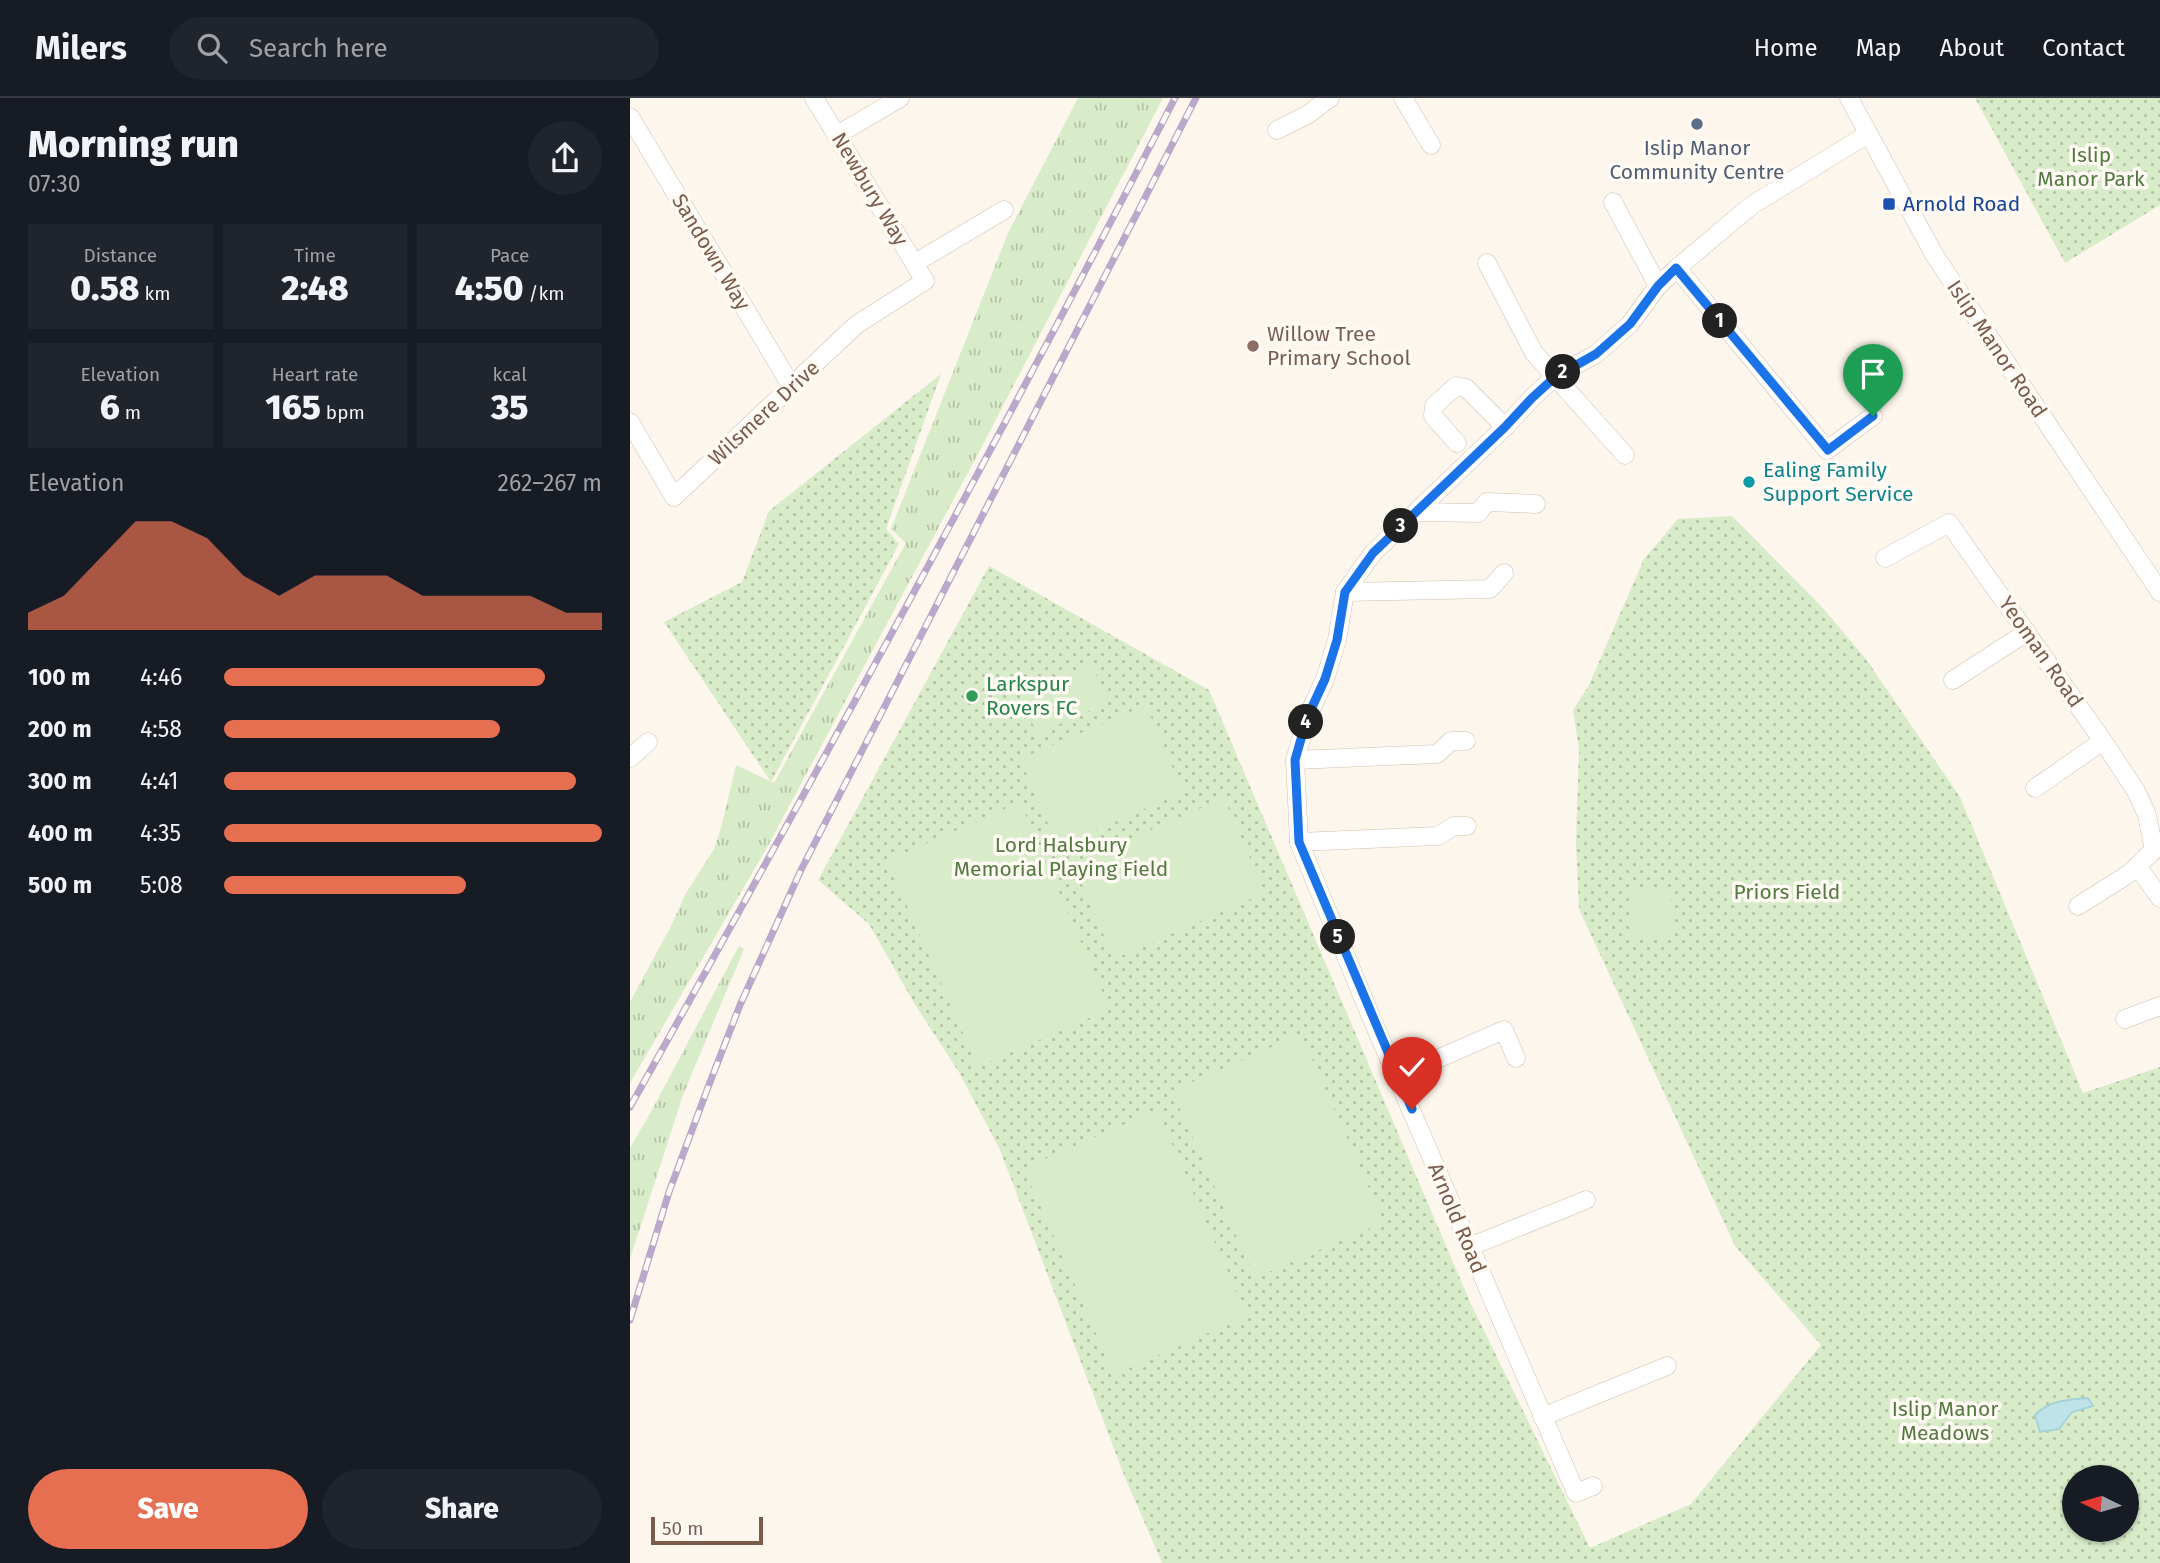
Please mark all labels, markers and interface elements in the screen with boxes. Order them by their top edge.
search box [169,17,659,80]
text: Milers [35,28,127,68]
icon: search [193,29,231,67]
text: Search here [249,33,388,64]
text: Home [1754,34,1818,62]
text: Map [1856,34,1902,62]
text: About [1940,34,2004,62]
text: Contact [2042,34,2125,62]
marker: Islip Manor Community Centre [1689,116,1705,132]
text: Morning run [28,121,239,167]
button: share [528,121,602,195]
street label: Newbury Way [826,128,914,251]
place label: Islip Manor Community Centre [1609,135,1785,185]
park label: Islip Manor Park [2037,142,2145,192]
text: 07:30 [28,170,81,198]
street label: Sandown Way [666,189,756,315]
place label: Arnold Road [1903,191,2020,217]
marker: Arnold Road [1881,196,1897,212]
text: Distance [83,244,157,267]
text: Time [294,244,336,267]
text: Pace [490,244,529,267]
text: 0.58 [70,267,139,309]
text: 2:48 [281,267,349,309]
text: 4:50 [455,267,524,309]
street label: Islip Manor Road [1941,275,2053,423]
text: km [139,282,171,305]
text: /km [524,282,565,305]
pin: 1 [1702,304,1738,339]
text: 1 [1715,309,1724,332]
place label: Willow Tree Primary School [1267,321,1411,371]
marker: Willow Tree Primary School [1245,338,1261,354]
pin [1843,344,1903,416]
pin: 2 [1546,354,1580,390]
street label: Wilsmere Drive [703,355,825,471]
icon: arrive [1854,355,1892,393]
text: 2 [1558,360,1567,383]
text: Elevation [81,363,160,386]
text: Heart rate [272,363,358,386]
text: kcal [493,363,527,386]
text: 6 [100,386,120,428]
text: 165 [265,386,321,428]
text: 35 [491,386,528,428]
text: m [120,401,141,424]
text: bpm [321,401,365,424]
place label: Ealing Family Support Service [1763,457,1913,507]
text: Elevation [28,469,124,497]
text: 262–267 m [498,469,602,497]
marker: Ealing Family Support Service [1741,474,1757,490]
pin: 3 [1384,508,1418,544]
text: 3 [1396,514,1405,537]
street label: Yeoman Road [1993,591,2089,713]
text: 100 m [28,663,90,691]
text: 4:46 [140,663,182,691]
place label: Larkspur Rovers FC [986,671,1077,721]
marker: Larkspur Rovers FC [964,688,980,704]
pin: 4 [1288,704,1324,740]
text: 4 [1300,710,1311,733]
text: 200 m [28,715,92,743]
text: 4:58 [140,715,182,743]
text: 300 m [28,767,92,795]
text: 4:41 [140,767,179,795]
text: 400 m [28,819,93,847]
text: 4:35 [140,819,181,847]
park label: Lord Halsbury Memorial Playing Field [954,832,1168,882]
text: 500 m [28,871,92,899]
text: 5:08 [140,871,183,899]
park label: Priors Field [1734,879,1840,905]
pin: 5 [1320,920,1356,954]
text: 5 [1332,925,1343,948]
pin [1382,1037,1442,1109]
icon: check [1393,1048,1431,1086]
street label: Arnold Road [1422,1159,1492,1277]
park label: Islip Manor Meadows [1892,1396,1998,1446]
north arrow [2062,1465,2138,1542]
map controls [2062,1465,2139,1542]
button: Save [28,1469,308,1549]
button: Share [322,1469,602,1549]
scale bar [651,1514,763,1546]
text: 50 m [662,1517,703,1540]

